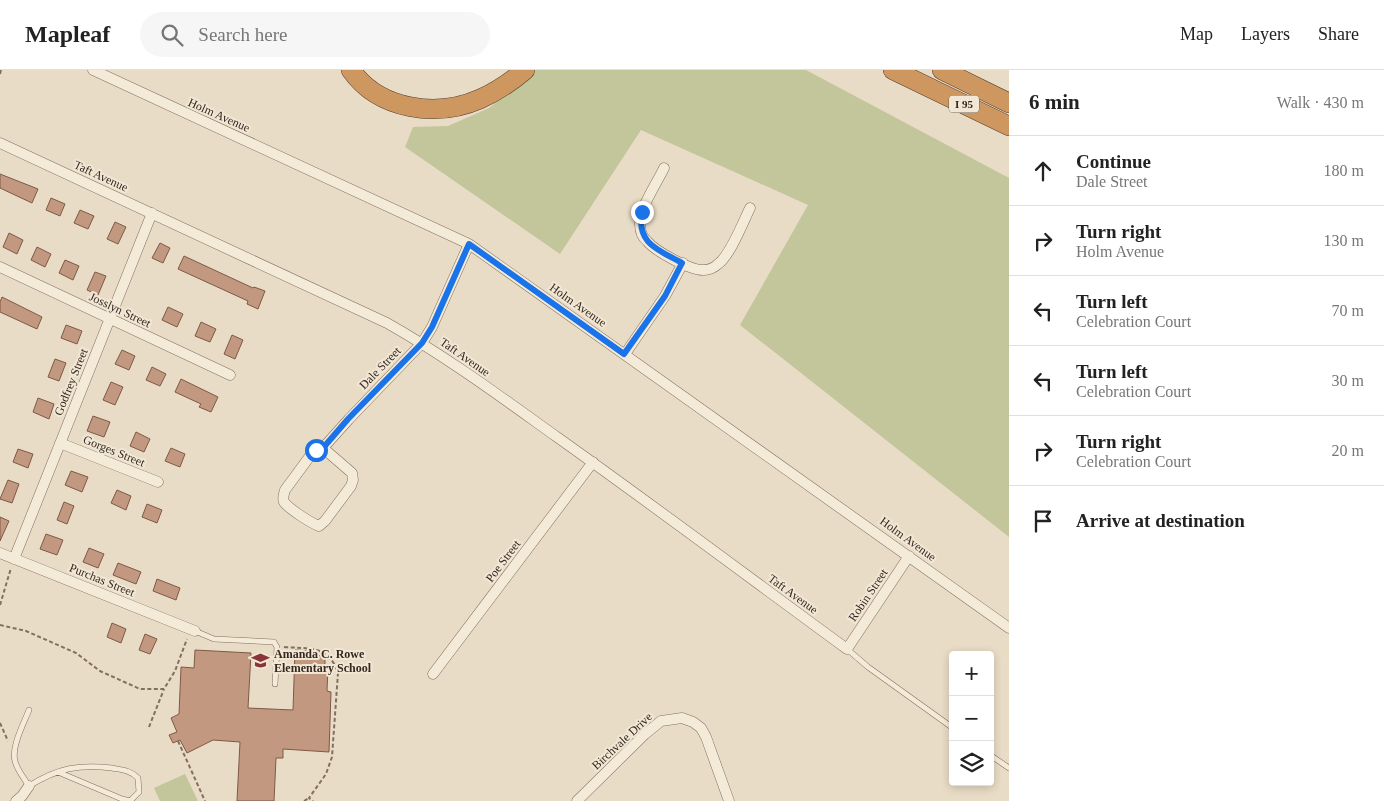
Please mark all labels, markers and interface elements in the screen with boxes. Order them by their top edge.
search box [140,12,490,57]
text: Mapleaf [25,21,110,47]
icon: search [158,21,186,49]
text: Search here [198,24,287,45]
text: Map [1180,24,1213,44]
text: Layers [1241,24,1290,44]
text: Share [1318,24,1359,44]
text: 6 min [1029,90,1080,114]
text: Walk · 430 m [1277,94,1364,111]
street label: Holm Avenue [186,95,252,135]
road number: I 95 [949,96,979,112]
text: Continue [1076,151,1151,172]
street label: Taft Avenue [72,157,130,195]
icon: ahead [1029,157,1057,185]
text: 180 m [1324,162,1364,179]
text: Dale Street [1076,173,1148,190]
route end [631,201,654,224]
text: Turn right [1076,221,1161,242]
icon: right [1029,227,1057,255]
text: 130 m [1324,232,1364,249]
text: Holm Avenue [1076,243,1164,260]
street label: Holm Avenue [547,280,609,330]
street label: Josslyn Street [87,290,154,331]
text: Turn left [1076,291,1148,312]
icon: left [1029,297,1057,325]
text: 70 m [1332,302,1364,319]
text: Celebration Court [1076,313,1191,330]
street label: Taft Avenue [437,335,493,379]
street label: Dale Street [356,343,404,392]
street label: Godfrey Street [51,346,91,418]
text: Turn left [1076,361,1148,382]
icon: left [1029,367,1057,395]
text: 30 m [1332,372,1364,389]
text: Celebration Court [1076,383,1191,400]
text: Turn right [1076,431,1161,452]
street label: Gorges Street [81,432,148,470]
icon: right [1029,437,1057,465]
route start [305,439,328,462]
text: 20 m [1332,442,1364,459]
text: Celebration Court [1076,453,1191,470]
icon: arrive [1029,507,1057,535]
text: Arrive at destination [1076,510,1245,531]
street label: Holm Avenue [877,514,939,564]
street label: Poe Street [483,537,524,585]
street label: Purchas Street [67,561,137,600]
street label: Robin Street [845,566,891,624]
street label: Taft Avenue [765,571,821,617]
place label: Amanda C. Rowe Elementary School [274,647,372,675]
school or university icon: Amanda C. Rowe Elementary School [250,651,270,671]
map controls [949,651,994,786]
button: + [949,651,994,696]
button: − [949,696,994,741]
street label: Birchvale Drive [589,710,655,772]
button: layers [949,741,994,786]

